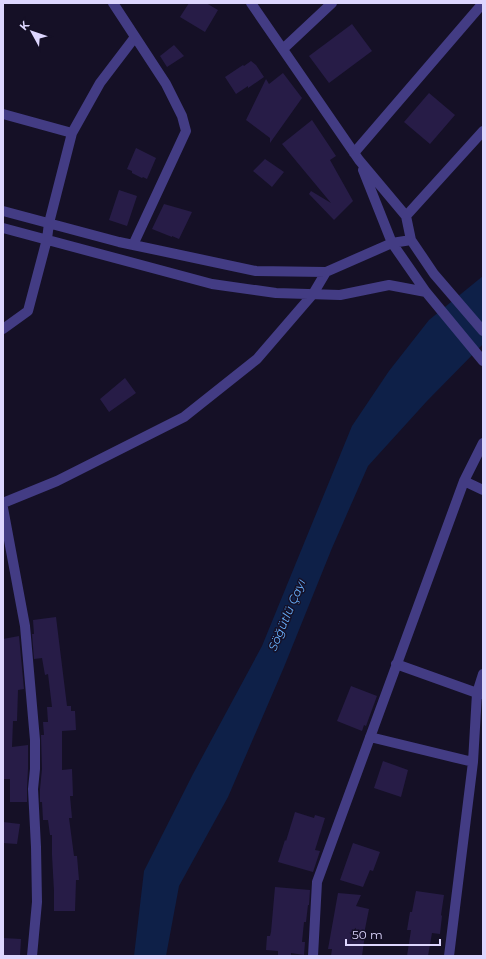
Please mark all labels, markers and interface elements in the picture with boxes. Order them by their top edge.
north arrow [12,12,52,52]
text: K [16,17,33,33]
water label: Söğütlü Çayı [265,577,308,653]
scale bar [346,921,440,947]
text: 50 m [352,927,383,942]

